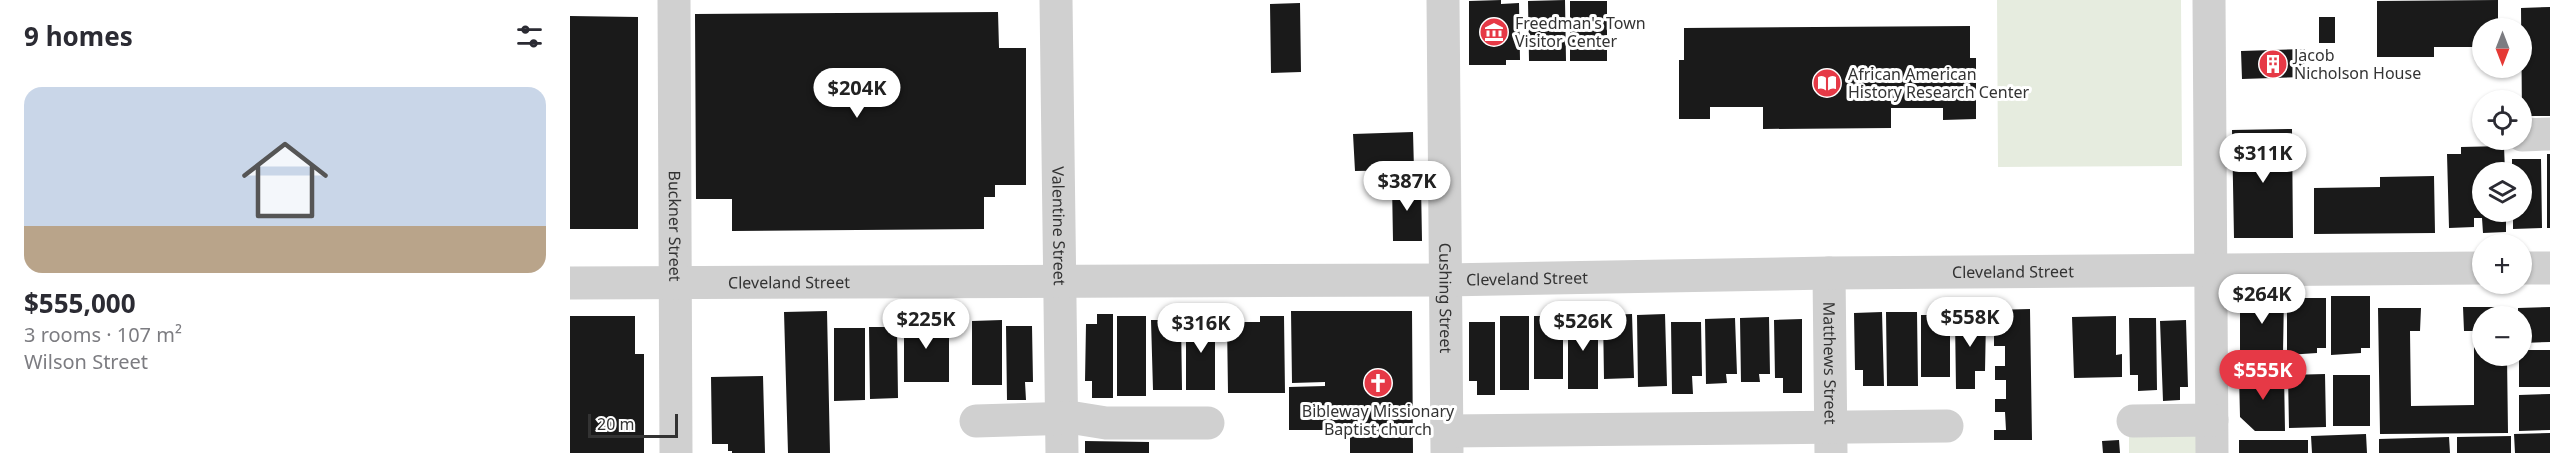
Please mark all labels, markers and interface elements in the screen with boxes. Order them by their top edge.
place label: Freedman's Town Visitor Center [1515,12,1646,52]
museum icon: Freedman's Town Visitor Center [1478,16,1510,48]
text: 9 homes [24,18,133,54]
north arrow [2472,18,2532,78]
map controls [2472,18,2532,366]
icon: filters [513,20,546,53]
place label: Jacob Nicholson House [2292,44,2421,84]
building icon: Jacob Nicholson House [2257,48,2289,80]
place label: African American History Research Center [1848,63,2030,103]
library icon: African American History Research Center [1811,67,1843,99]
pin: $204K [815,68,899,119]
text: $204K [827,74,887,101]
button: locate [2472,90,2532,150]
icon: home [231,126,339,234]
pin: $311K [2221,133,2305,184]
text: $311K [2233,139,2293,166]
pin: $387K [1365,161,1449,212]
button: layers [2472,162,2532,222]
street label: Valentine Street [1047,166,1071,286]
text: $387K [1377,167,1437,194]
street label: Buckner Street [664,170,686,282]
button: + [2472,234,2532,294]
street label: Cushing Street [1434,243,1457,353]
street label: Cleveland Street [1952,260,2074,283]
street label: Cleveland Street [1466,266,1588,291]
street label: Cleveland Street [728,271,850,293]
pin: $264K [2220,274,2304,325]
text: $264K [2232,280,2292,307]
text: $555,000 [24,285,136,321]
pin: $558K [1928,297,2012,348]
pin: $225K [884,299,968,350]
pin: $526K [1541,301,1625,352]
street label: Matthews Street [1818,301,1842,425]
pin: $316K [1159,303,1243,354]
text: $558K [1940,303,2000,330]
text: $225K [896,305,956,332]
button: − [2472,306,2532,366]
text: $526K [1553,307,1613,334]
text: $316K [1171,309,1231,336]
text: 3 rooms · 107 m² [24,321,182,348]
text: Wilson Street [24,348,148,375]
pin: $555K [2221,350,2305,401]
text: $555K [2233,356,2293,383]
church icon: Bibleway Missionary Baptist church [1362,367,1394,399]
place label: Bibleway Missionary Baptist church [1302,400,1455,440]
scale bar [588,411,678,438]
text: 20 m [597,413,634,435]

